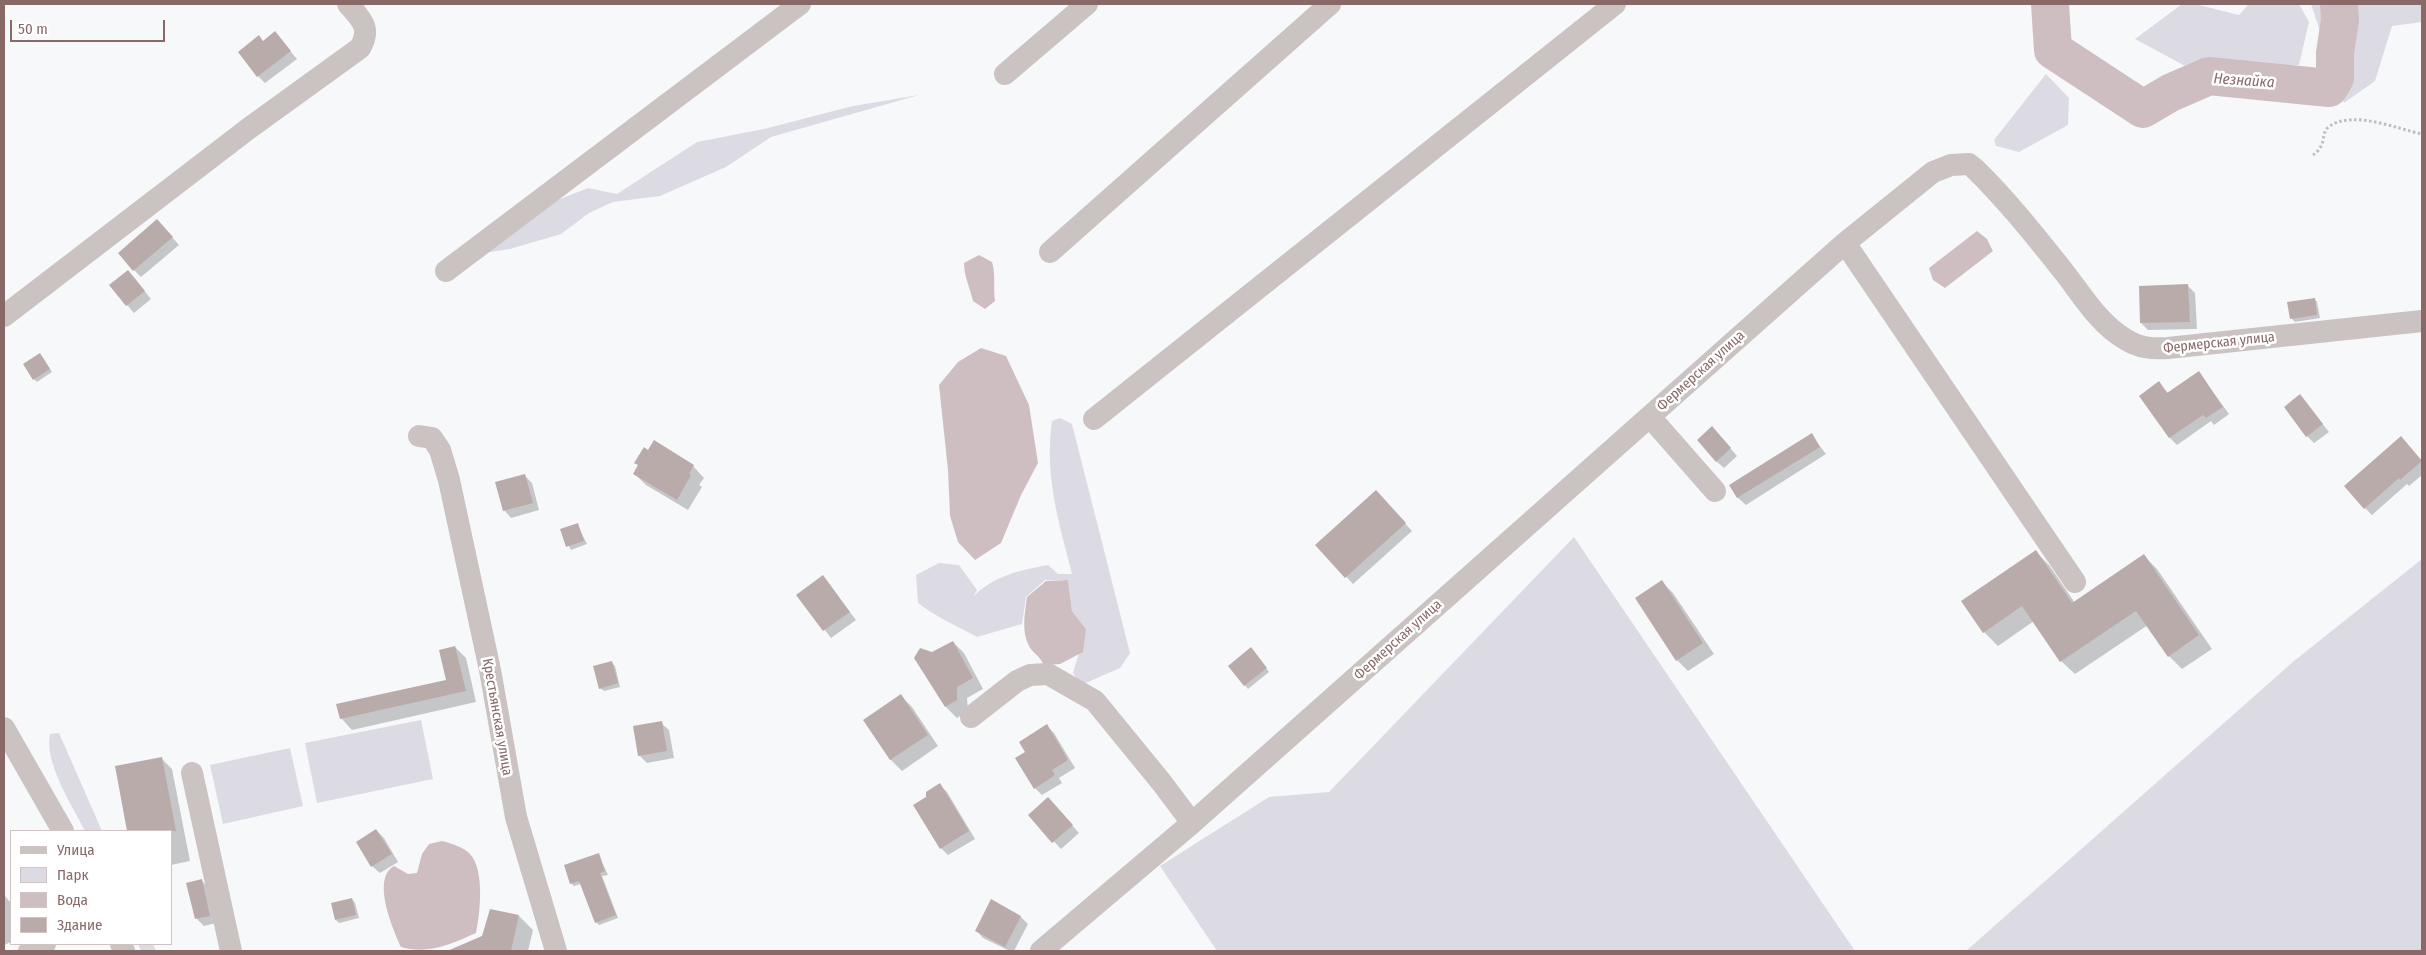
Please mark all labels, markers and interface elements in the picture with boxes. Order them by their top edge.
scale bar [12,10,168,42]
text: 50 m [18,20,48,38]
water label: Незнайка [2213,70,2275,92]
street label: Фермерская улица [1654,327,1748,415]
street label: Фермерская улица [2162,329,2276,357]
street label: Фермерская улица [1351,596,1445,684]
street label: Крестьянская улица [478,657,516,777]
legend [10,830,172,945]
text: Улица [57,841,95,859]
text: Парк [57,866,88,884]
text: Вода [57,891,88,909]
text: Здание [57,916,103,934]

